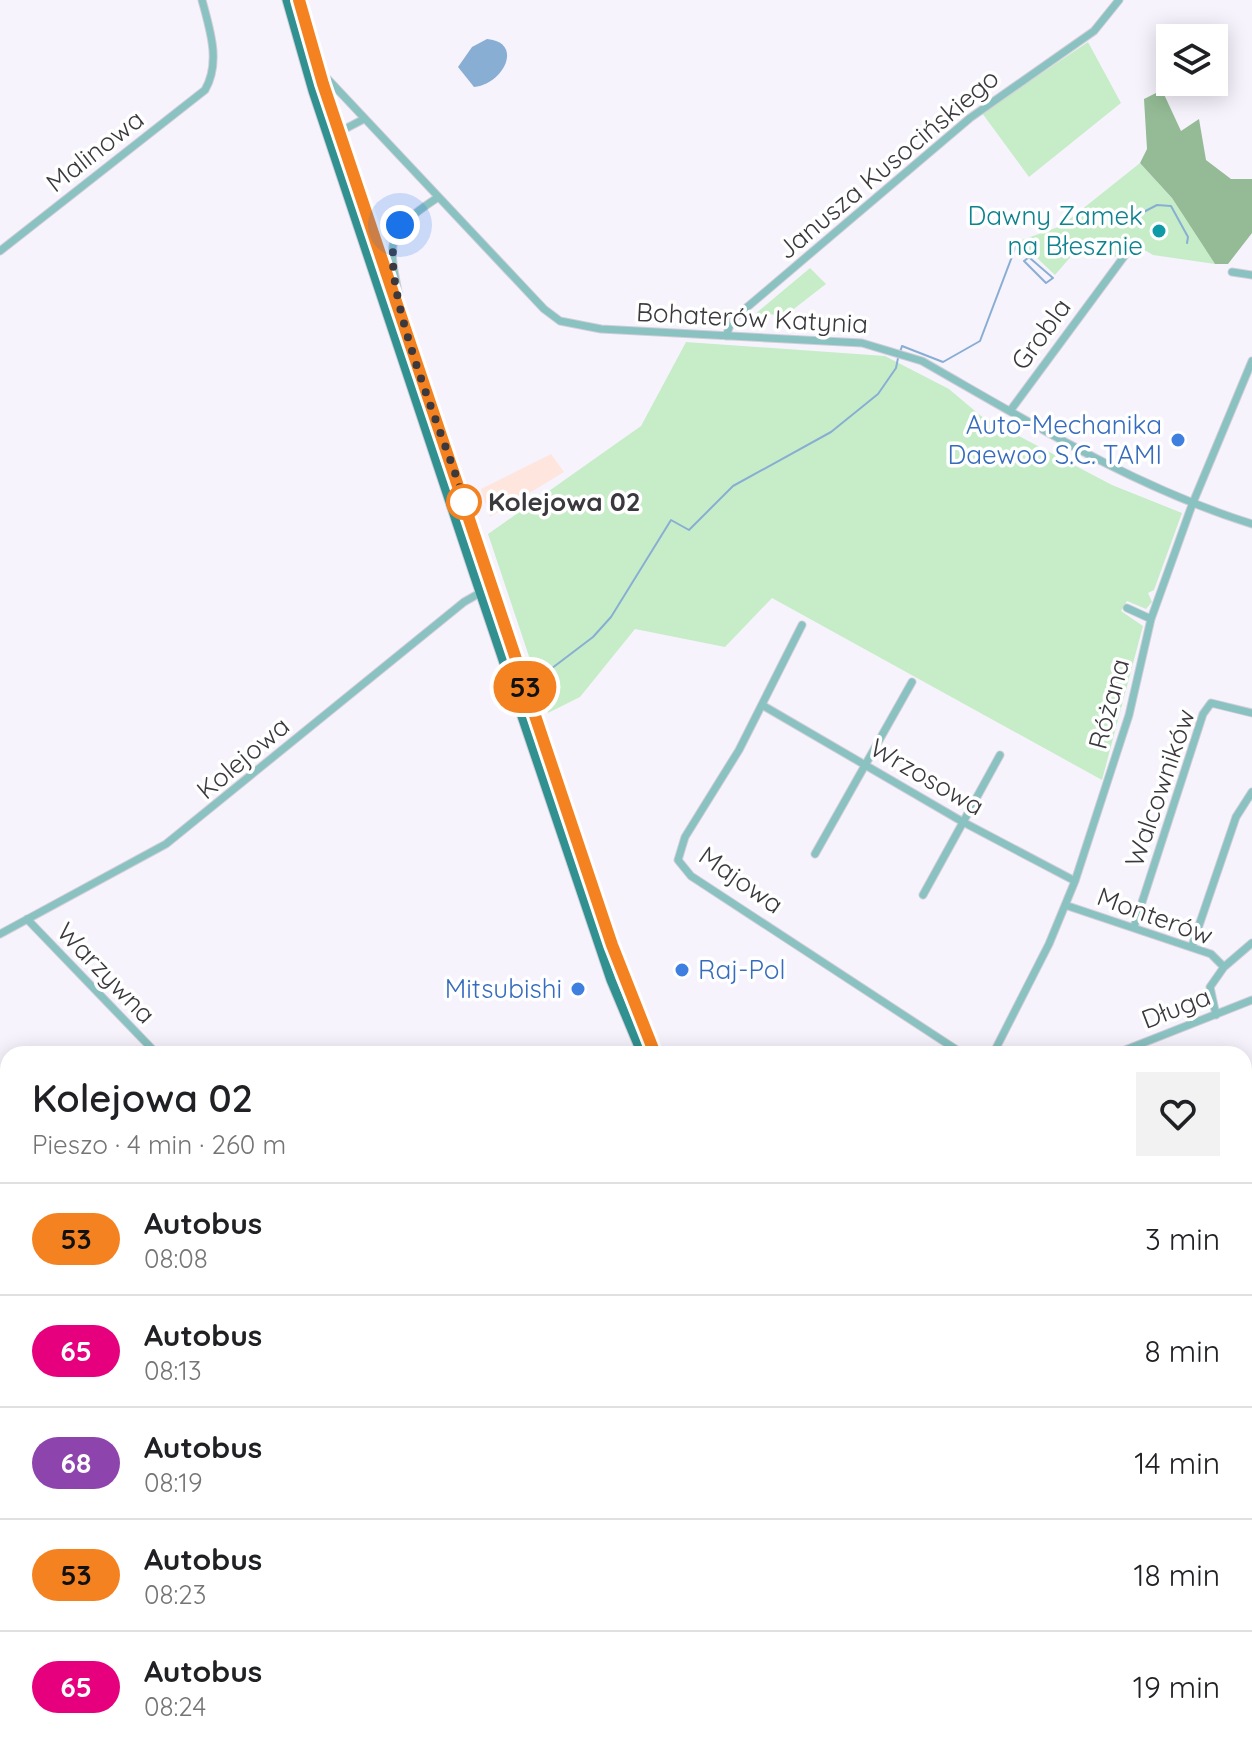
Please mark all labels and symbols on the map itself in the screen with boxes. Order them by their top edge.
street label: Janusza Kusocińskiego [770,61,1005,266]
street label: Malinowa [39,102,150,199]
place label: Dawny Zamek na Błesznie [968,199,1143,262]
your location [380,205,420,245]
marker: Dawny Zamek na Błesznie [1150,222,1168,240]
street label: Grobla [1004,291,1078,376]
street label: Bohaterów Katynia [635,295,869,340]
place label: Auto-Mechanika Daewoo S.C. TAMI [947,408,1162,471]
marker: Auto-Mechanika Daewoo S.C. TAMI [1169,431,1187,449]
marker: Kolejowa 02 [447,485,481,519]
place label: Kolejowa 02 [488,485,641,518]
street label: Różana [1081,655,1136,753]
line badge: 53 [489,661,561,713]
street label: Walcowników [1117,705,1202,871]
street label: Kolejowa [189,709,296,806]
street label: Wrzosowa [864,731,990,822]
street label: Majowa [693,839,790,920]
street label: Monterów [1093,879,1218,952]
street label: Warzywna [50,915,163,1030]
place label: Raj-Pol [698,953,785,986]
marker: Raj-Pol [673,961,691,979]
place label: Mitsubishi [445,972,562,1005]
street label: Długa [1137,979,1215,1036]
marker: Mitsubishi [569,980,587,998]

